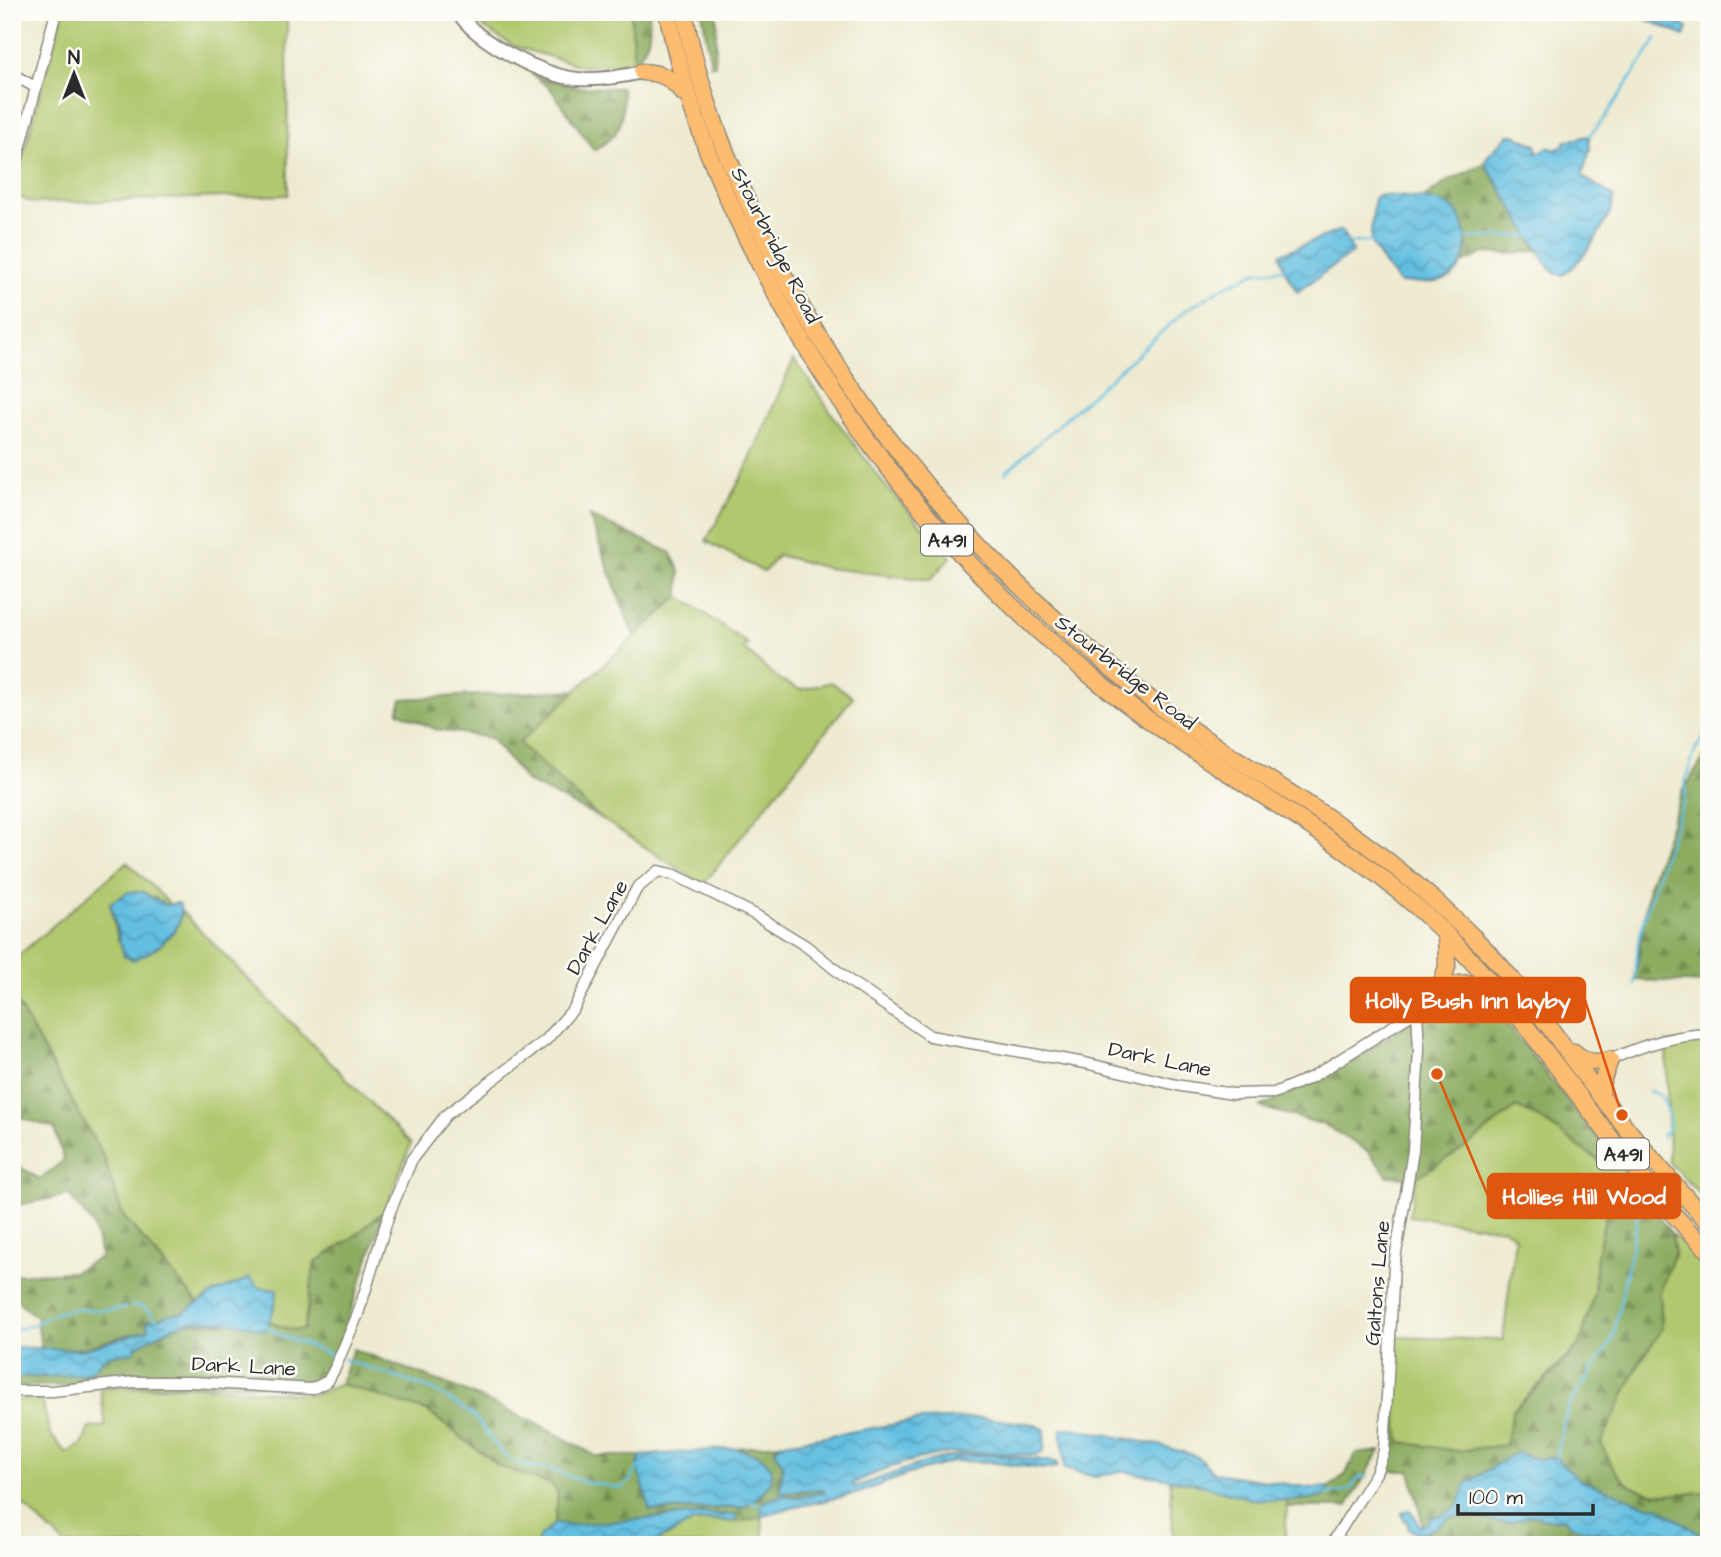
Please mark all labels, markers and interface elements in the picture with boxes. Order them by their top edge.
north arrow [38,38,108,108]
text: N [68,45,80,72]
street label: Stourbridge Road [722,162,828,330]
road number: A491 [921,524,973,555]
street label: Stourbridge Road [1048,608,1203,739]
street label: Dark Lane [559,875,635,980]
callout: Holly Bush Inn layby [1351,978,1585,1022]
text: Holly Bush Inn layby [1365,985,1571,1019]
street label: Dark Lane [1106,1034,1214,1085]
road number: A491 [1597,1138,1649,1170]
callout: Hollies Hill Wood [1488,1174,1680,1218]
text: Hollies Hill Wood [1502,1181,1666,1213]
street label: Galtons Lane [1358,1219,1397,1347]
street label: Dark Lane [191,1349,297,1384]
scale bar [1458,1473,1593,1517]
text: 100 m [1469,1483,1524,1512]

